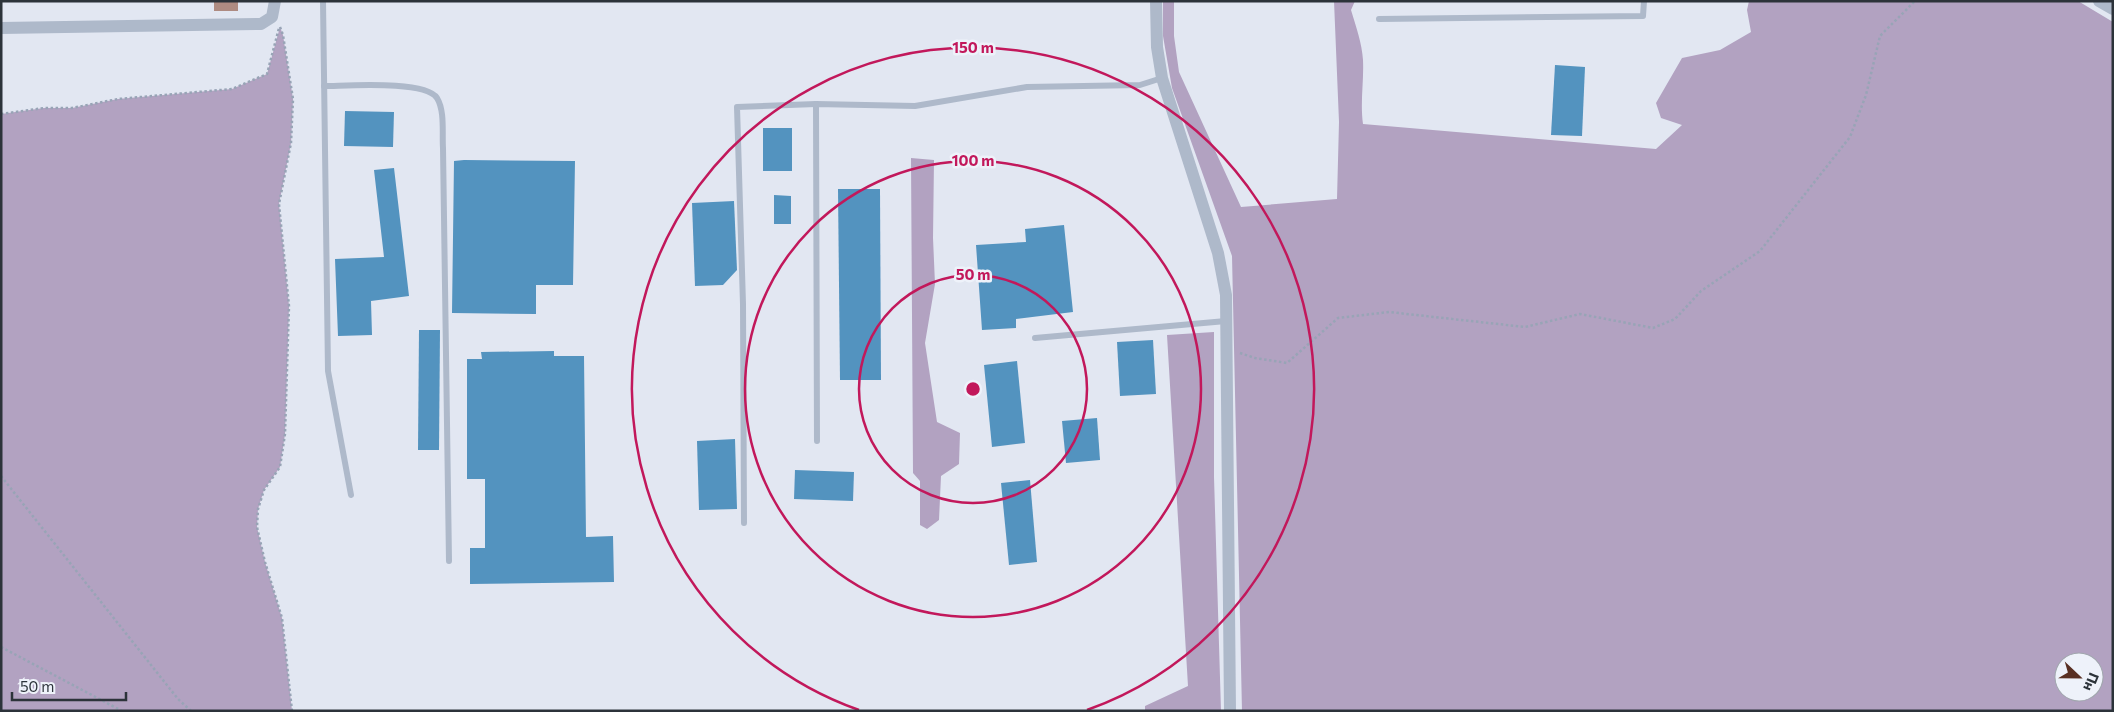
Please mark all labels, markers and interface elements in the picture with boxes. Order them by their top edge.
text: 150 m [952,38,994,56]
text: 100 m [952,151,994,169]
text: 50 m [956,265,990,283]
centre of rings [964,380,982,398]
north arrow [2054,652,2104,702]
scale bar [12,670,126,702]
text: Пн [2080,670,2103,694]
text: 50 m [20,677,54,695]

